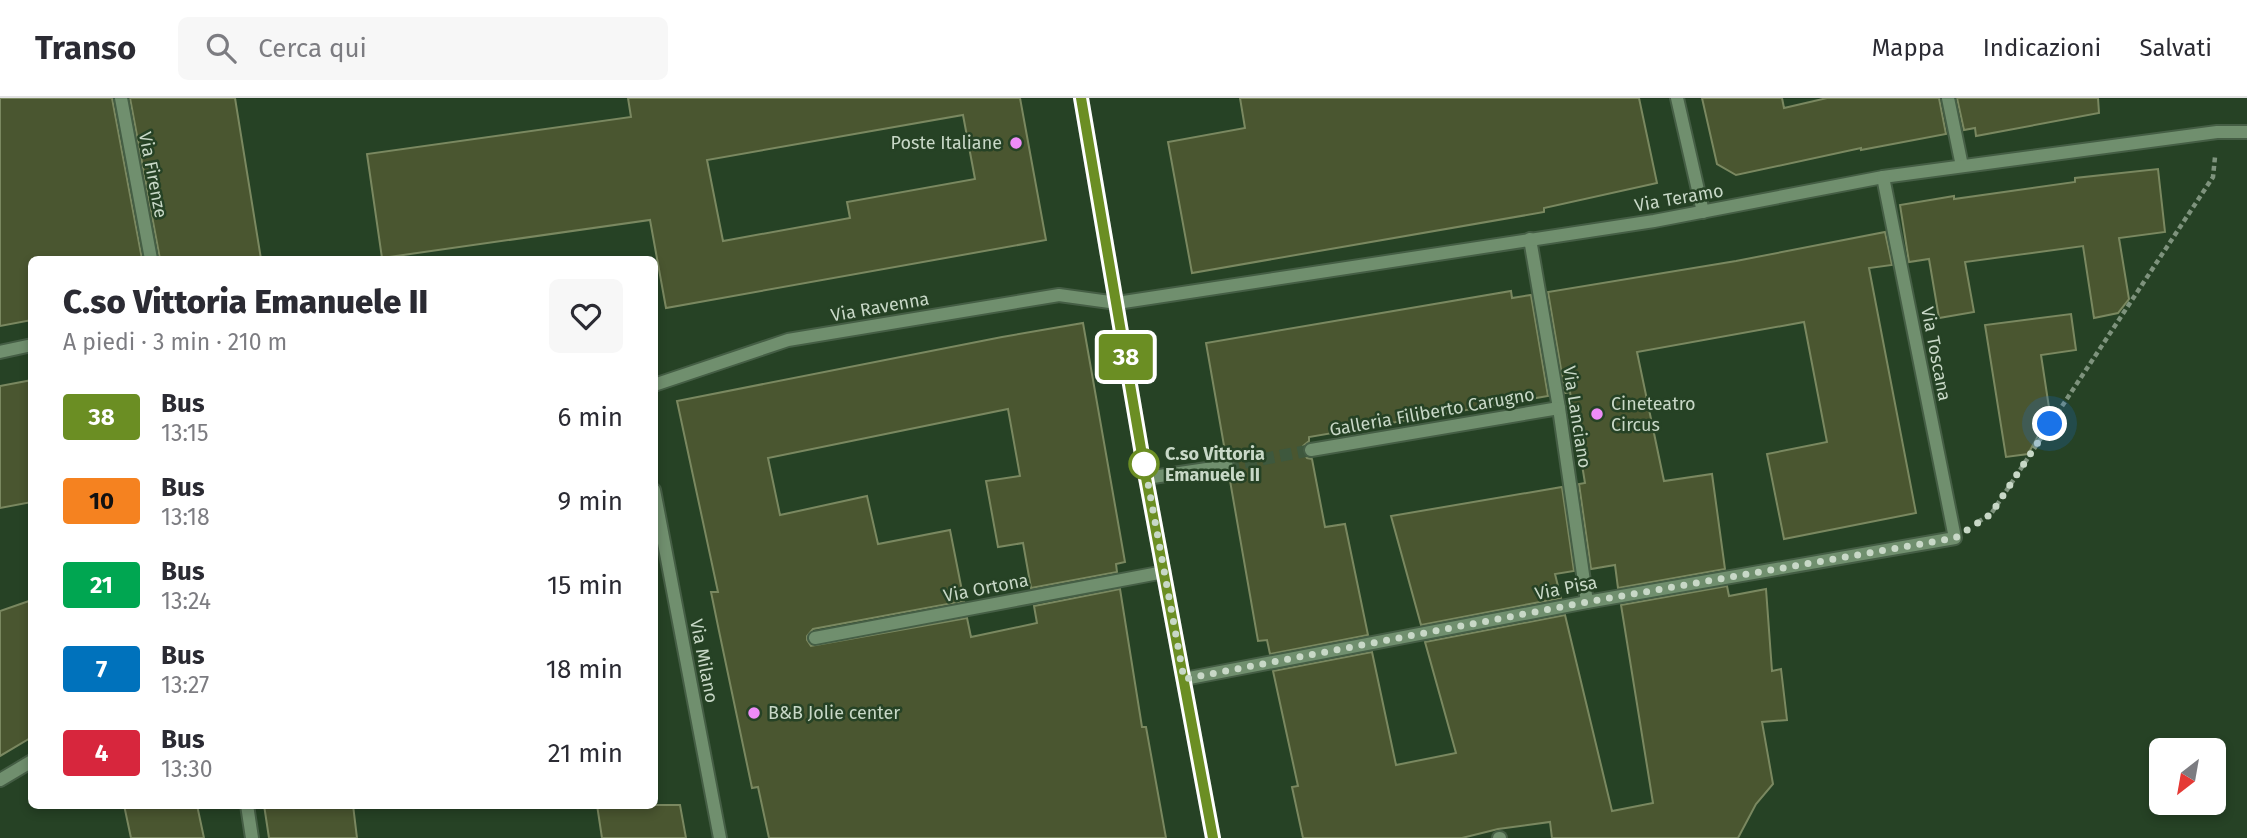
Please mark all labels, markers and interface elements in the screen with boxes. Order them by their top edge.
search box [178,17,668,80]
text: Transo [35,28,136,68]
icon: search [202,29,240,67]
text: Cerca qui [258,33,367,64]
text: Mappa [1872,34,1945,62]
text: Indicazioni [1983,34,2101,62]
text: Salvati [2139,34,2212,62]
street label: Via Firenze [134,130,172,220]
place label: Poste Italiane [891,132,1002,154]
marker: Poste Italiane [1008,135,1024,151]
street label: Via Teramo [1633,179,1725,217]
button: heart [549,279,623,353]
text: C.so Vittoria Emanuele II [63,282,428,322]
street label: Via Ravenna [829,288,931,326]
street label: Via Toscana [1916,305,1956,403]
text: A piedi · 3 min · 210 m [63,328,287,356]
line badge: 38 [1094,334,1158,380]
text: 38 [1113,343,1139,371]
street label: Via Lanciano [1558,364,1596,470]
street label: Galleria Filiberto Carugno [1328,383,1536,441]
text: Bus [161,388,204,419]
place label: Cineteatro Circus [1611,393,1696,436]
text: 6 min [557,402,623,433]
text: 38 [88,403,115,431]
marker: Cineteatro Circus [1589,406,1605,422]
your location [2032,406,2067,441]
text: 13:15 [161,419,209,447]
place label: C.so Vittoria Emanuele II [1165,443,1265,486]
marker: C.so Vittoria Emanuele II [1129,449,1159,479]
text: Bus [161,472,204,503]
text: 9 min [558,486,623,517]
text: 10 [89,487,114,515]
text: 13:18 [161,503,210,531]
text: Bus [161,556,204,587]
street label: Via Ortona [942,569,1030,607]
text: 15 min [547,570,623,601]
text: 21 [90,571,113,599]
street label: Via Pisa [1533,571,1599,605]
text: 13:24 [161,587,211,615]
street label: Via Milano [685,617,723,705]
text: Bus [161,640,204,671]
text: 18 min [546,654,623,685]
text: 7 [96,655,107,683]
text: 13:27 [161,671,209,699]
place label: B&B Jolie center [768,702,900,724]
marker: B&B Jolie center [746,705,762,721]
text: Bus [161,724,204,755]
text: 21 min [548,738,623,769]
north arrow [2149,738,2226,816]
map controls [2149,738,2226,815]
text: 4 [95,739,108,767]
text: 13:30 [161,755,212,783]

